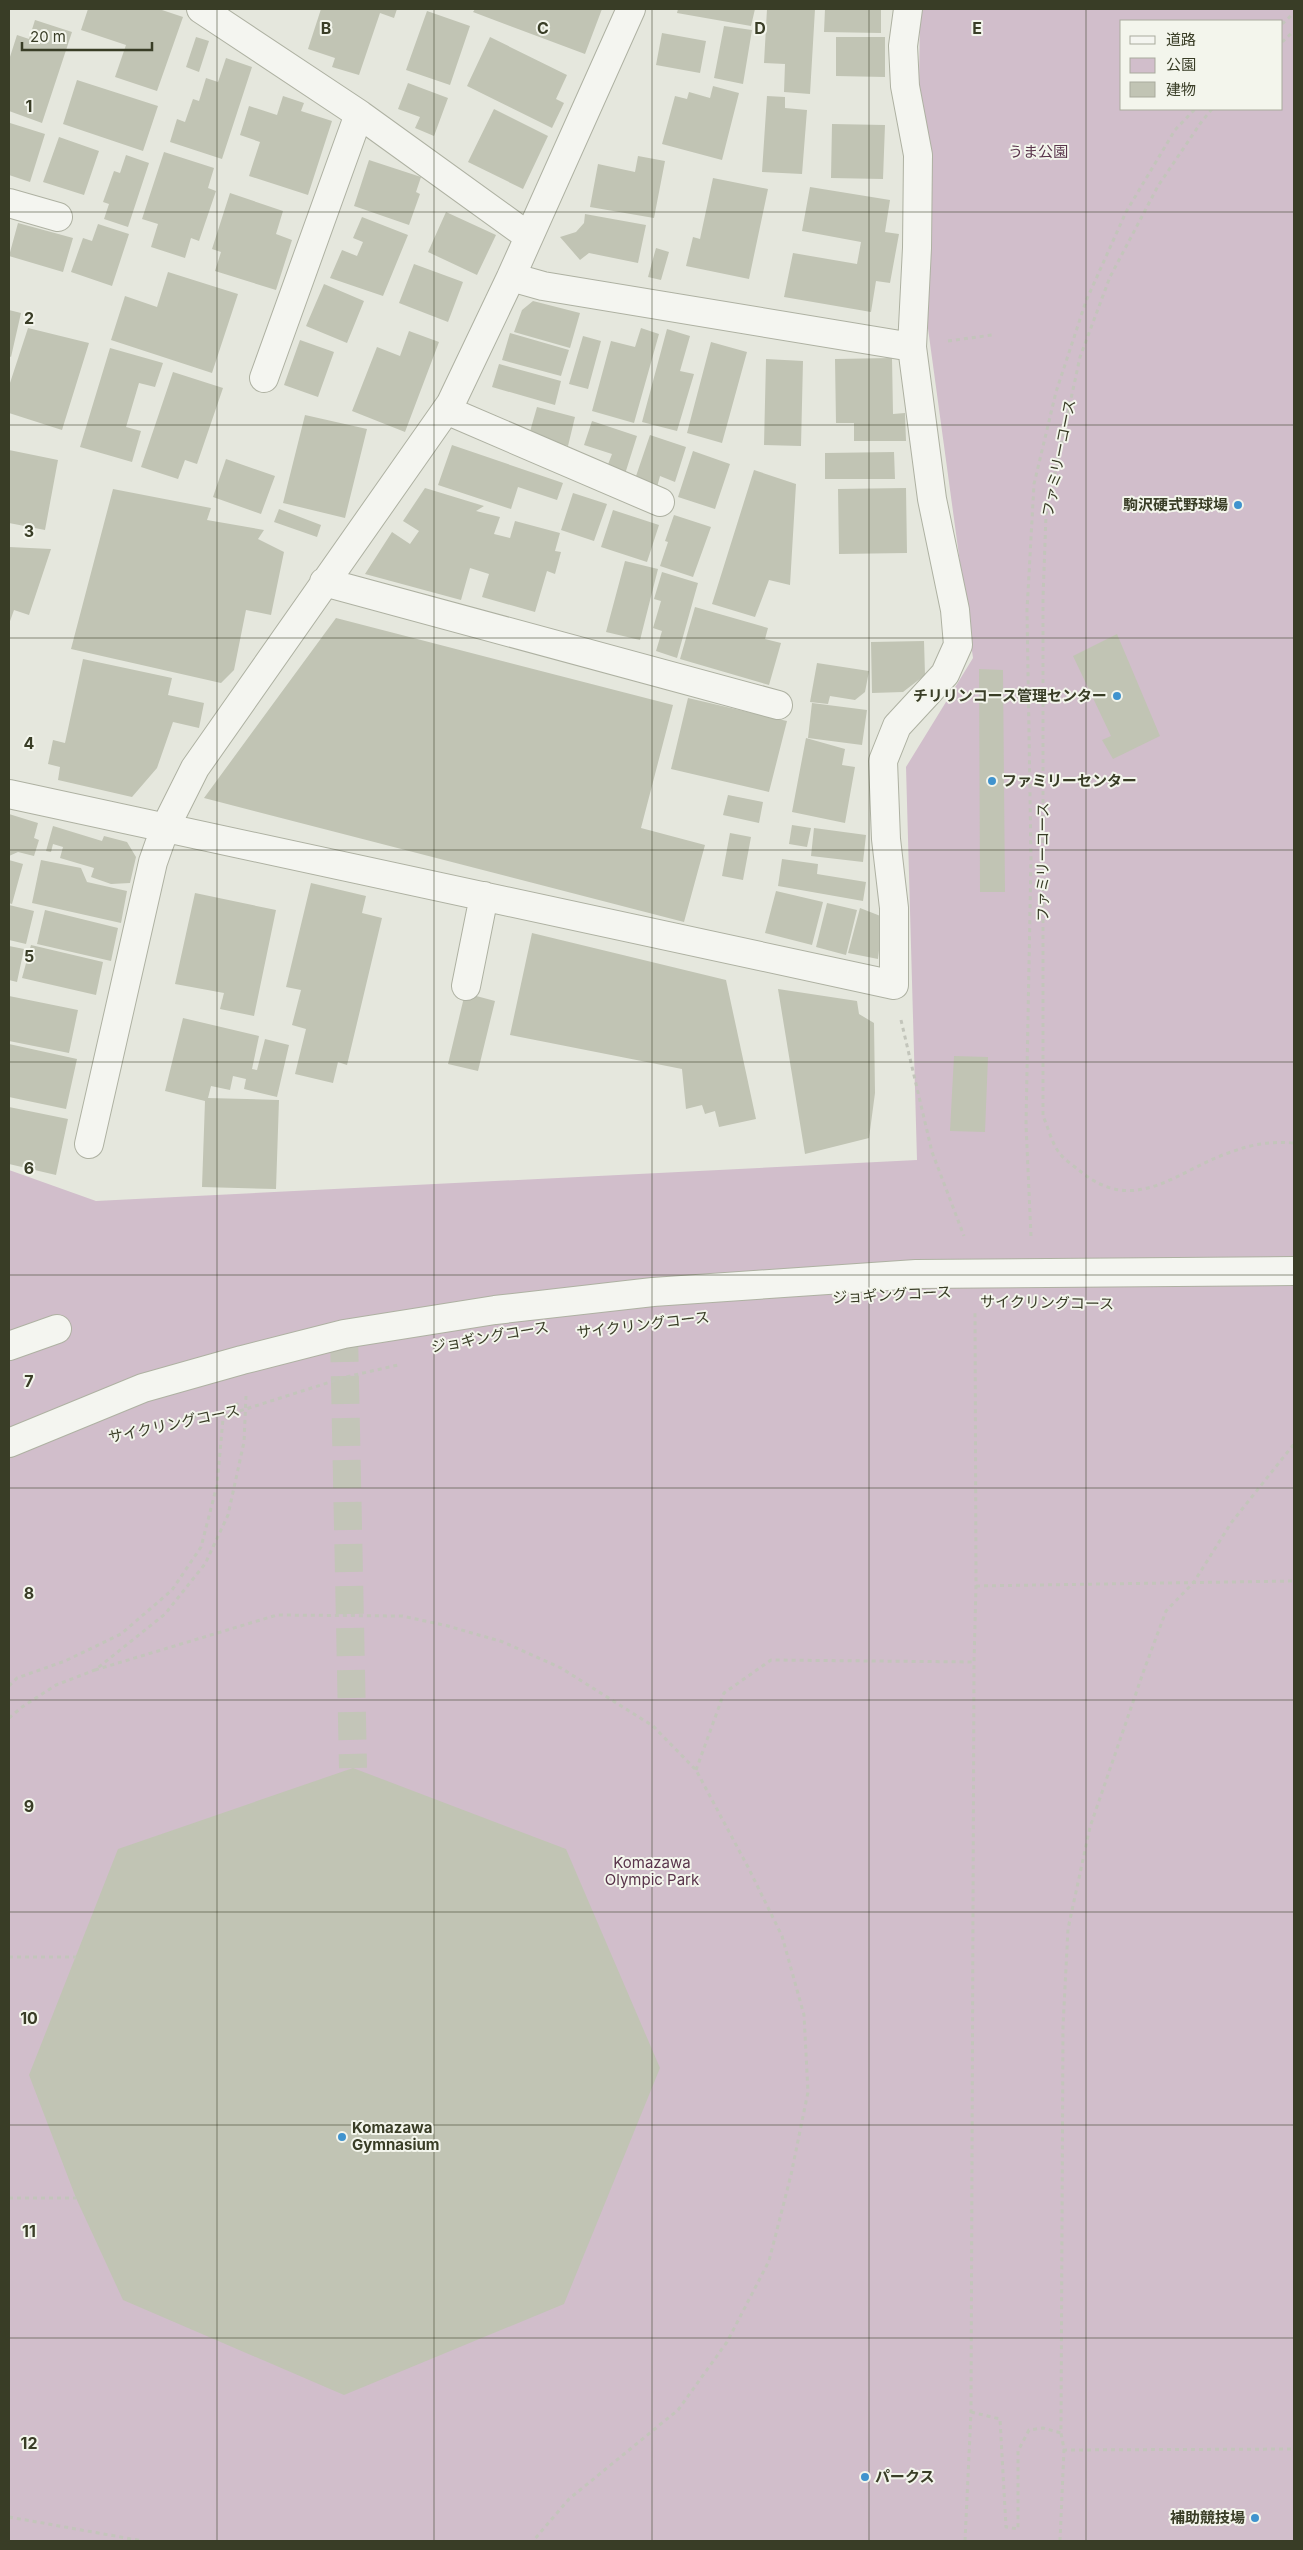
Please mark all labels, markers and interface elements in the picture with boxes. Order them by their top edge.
text: B [321,18,331,38]
text: C [537,18,549,38]
text: D [754,18,766,38]
text: E [972,18,982,38]
scale bar [22,20,152,52]
legend [1120,20,1283,110]
text: 20 m [30,27,66,46]
text: 道路 [1166,30,1196,49]
text: 公園 [1166,55,1196,74]
text: 建物 [1166,80,1196,99]
text: 1 [26,96,32,116]
park label: うま公園 [1008,142,1068,161]
text: 2 [24,308,34,328]
street label: ファミリーコース [1038,398,1079,518]
place label: 駒沢硬式野球場 [1123,495,1228,514]
marker: 駒沢硬式野球場 [1232,499,1244,511]
text: 3 [24,521,34,541]
place label: チリリンコース管理センター [913,686,1107,705]
marker: チリリンコース管理センター [1111,690,1123,702]
text: 4 [24,733,35,753]
place label: ファミリーセンター [1002,771,1137,790]
marker: ファミリーセンター [986,775,998,787]
street label: ファミリーコース [1033,802,1052,922]
text: 5 [24,946,34,966]
text: 6 [24,1158,34,1178]
street label: ジョギングコース [832,1282,952,1307]
street label: サイクリングコース [980,1292,1114,1313]
street label: サイクリングコース [575,1307,711,1342]
street label: ジョギングコース [430,1317,550,1356]
text: 7 [24,1371,34,1391]
street label: サイクリングコース [106,1400,241,1447]
text: 8 [24,1583,34,1603]
text: 9 [24,1796,34,1816]
park label: Komazawa Olympic Park [605,1853,700,1889]
text: 10 [20,2008,38,2028]
place label: Komazawa Gymnasium [352,2118,440,2154]
marker: Komazawa Gymnasium [336,2131,348,2143]
text: 11 [22,2221,36,2241]
text: 12 [21,2433,37,2453]
place label: パークス [875,2467,935,2486]
marker: パークス [859,2471,871,2483]
place label: 補助競技場 [1170,2508,1245,2527]
marker: 補助競技場 [1249,2512,1261,2524]

